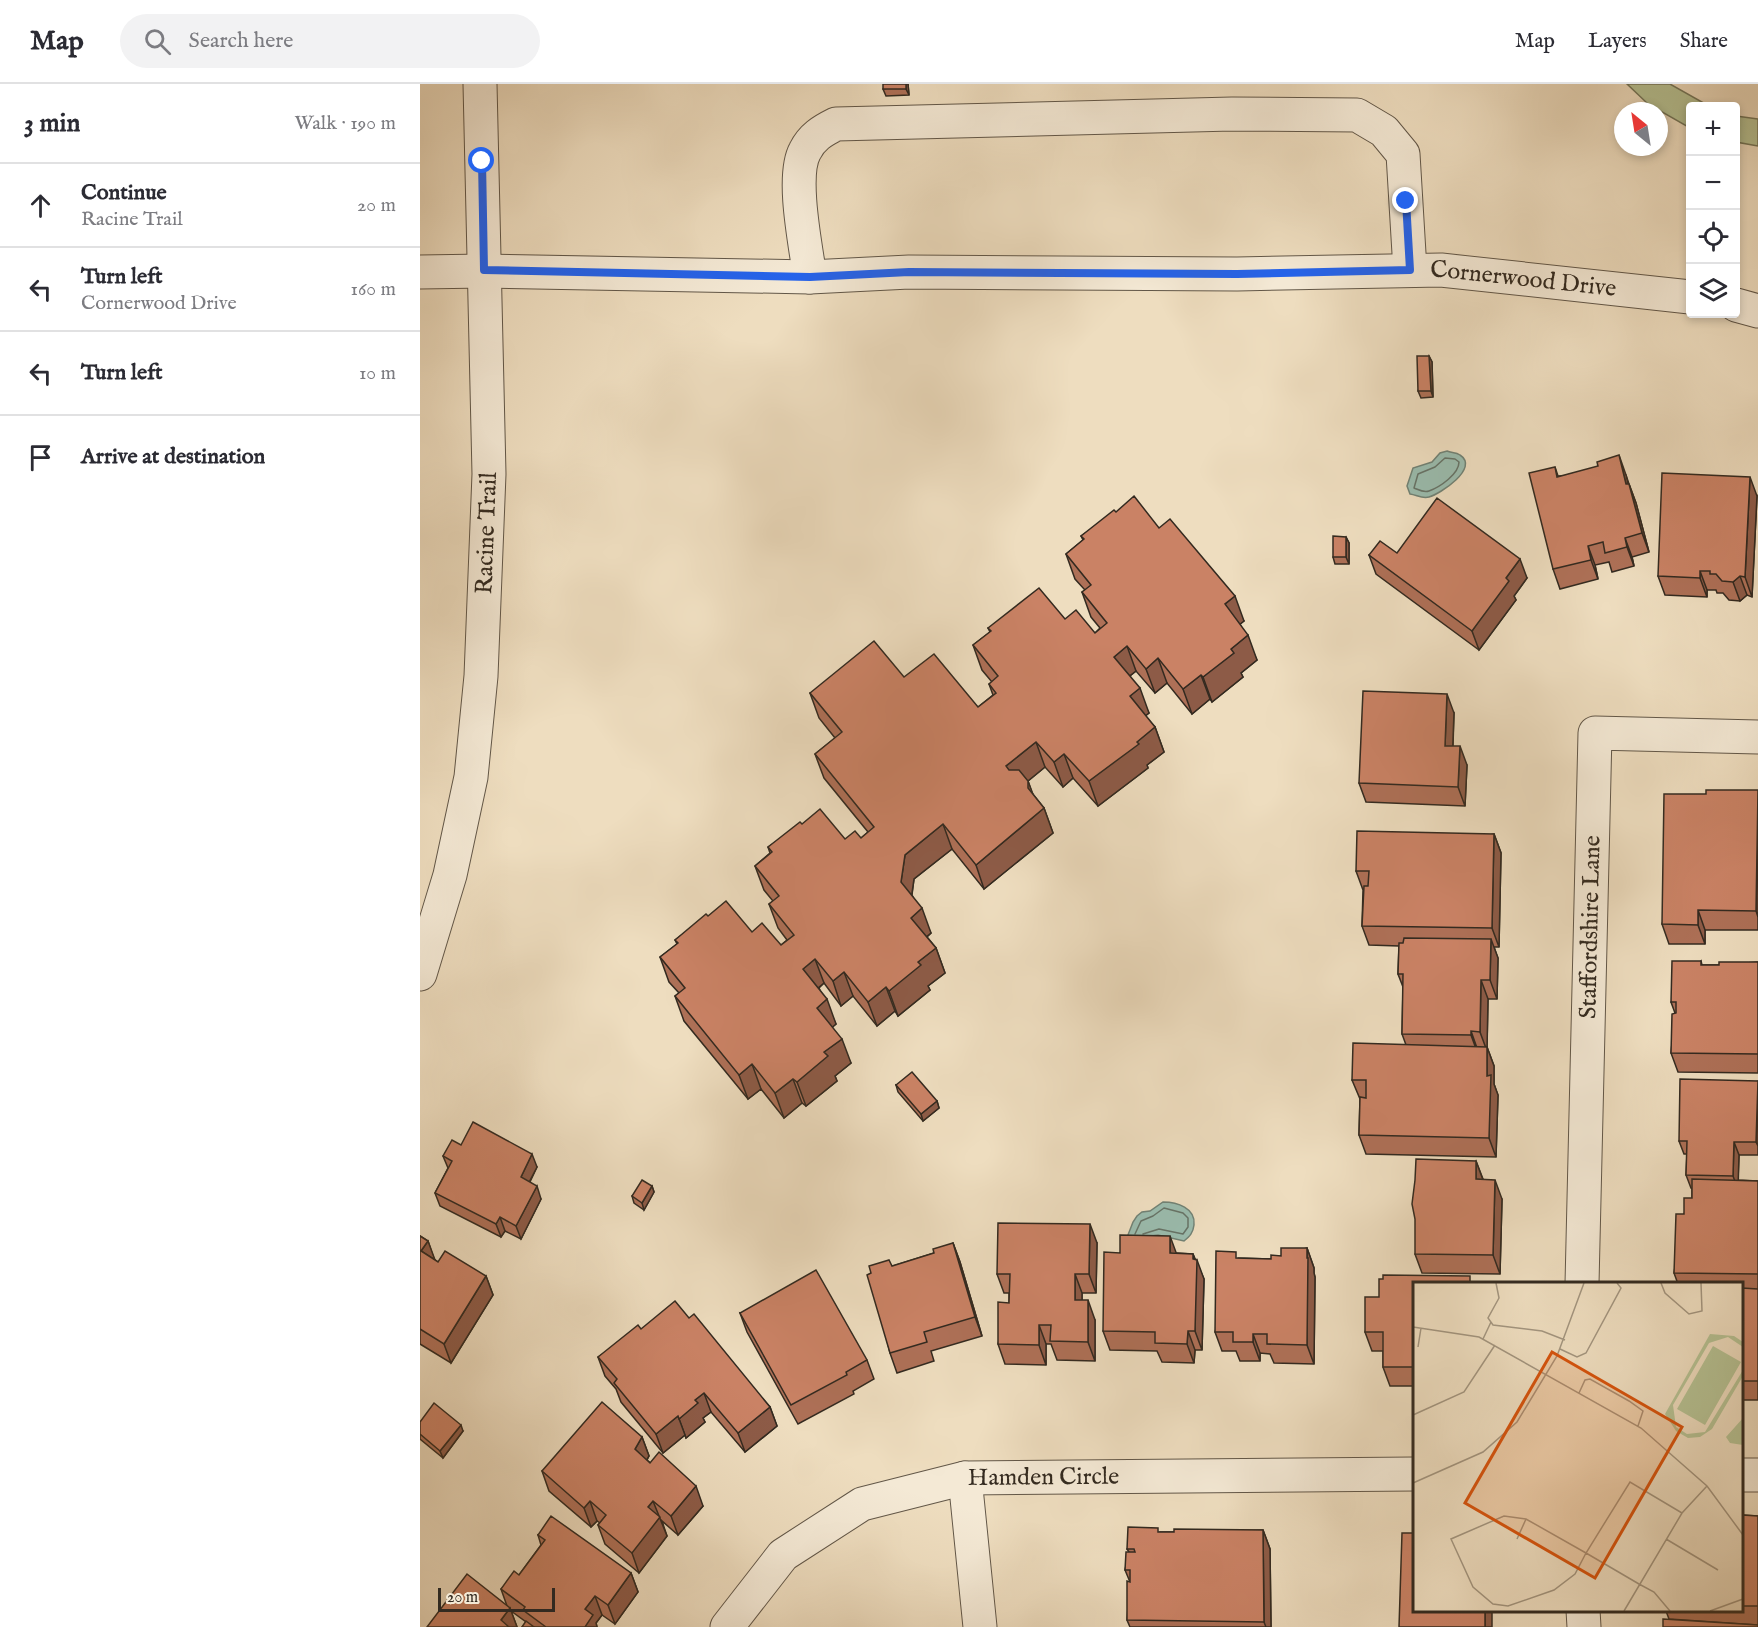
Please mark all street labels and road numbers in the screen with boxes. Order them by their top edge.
street label: Cornerwood Drive [1430,254,1618,304]
street label: Racine Trail [469,471,505,595]
street label: Staffordshire Lane [1573,835,1608,1019]
street label: Hamden Circle [968,1461,1119,1493]

